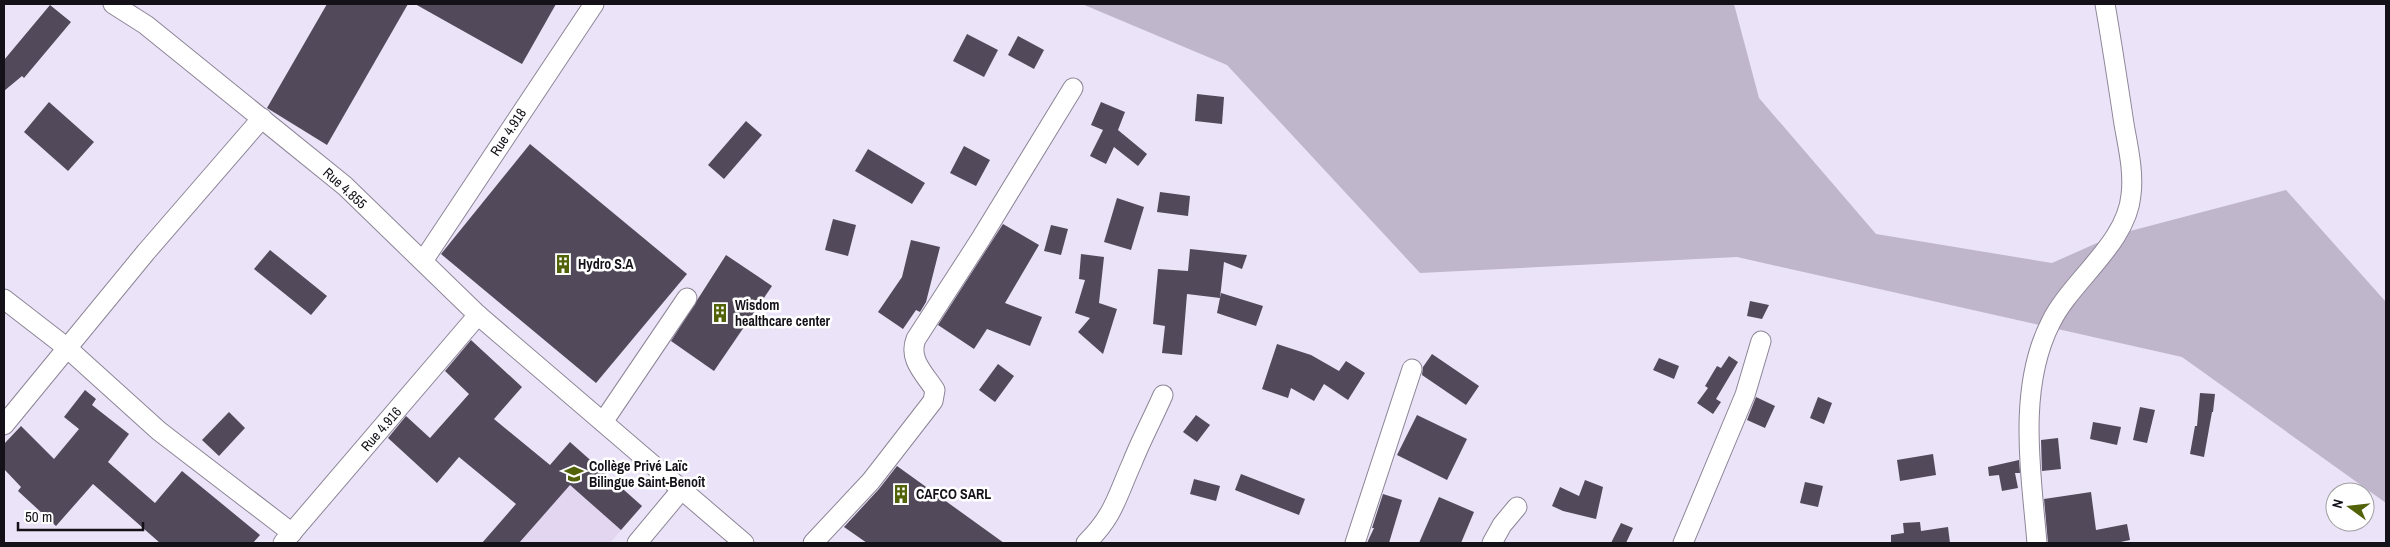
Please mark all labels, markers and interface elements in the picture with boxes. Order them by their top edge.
street label: Rue 4.918 [486,105,530,159]
street label: Rue 4.855 [319,164,371,212]
building icon: Hydro S.A [552,253,574,275]
place label: Hydro S.A [578,255,634,273]
place label: Wisdom healthcare center [735,296,831,330]
building icon: Wisdom healthcare center [709,302,731,324]
street label: Rue 4.916 [357,403,405,455]
place label: Collège Privé Laïc Bilingue Saint-Benoît [589,457,705,491]
school or university icon: Collège Privé Laïc Bilingue Saint-Benoît [563,463,585,485]
north arrow [2325,482,2375,532]
building icon: CAFCO SARL [890,483,912,505]
place label: CAFCO SARL [916,485,991,503]
text: N [2328,497,2347,510]
scale bar [18,500,142,532]
text: 50 m [25,506,52,527]

